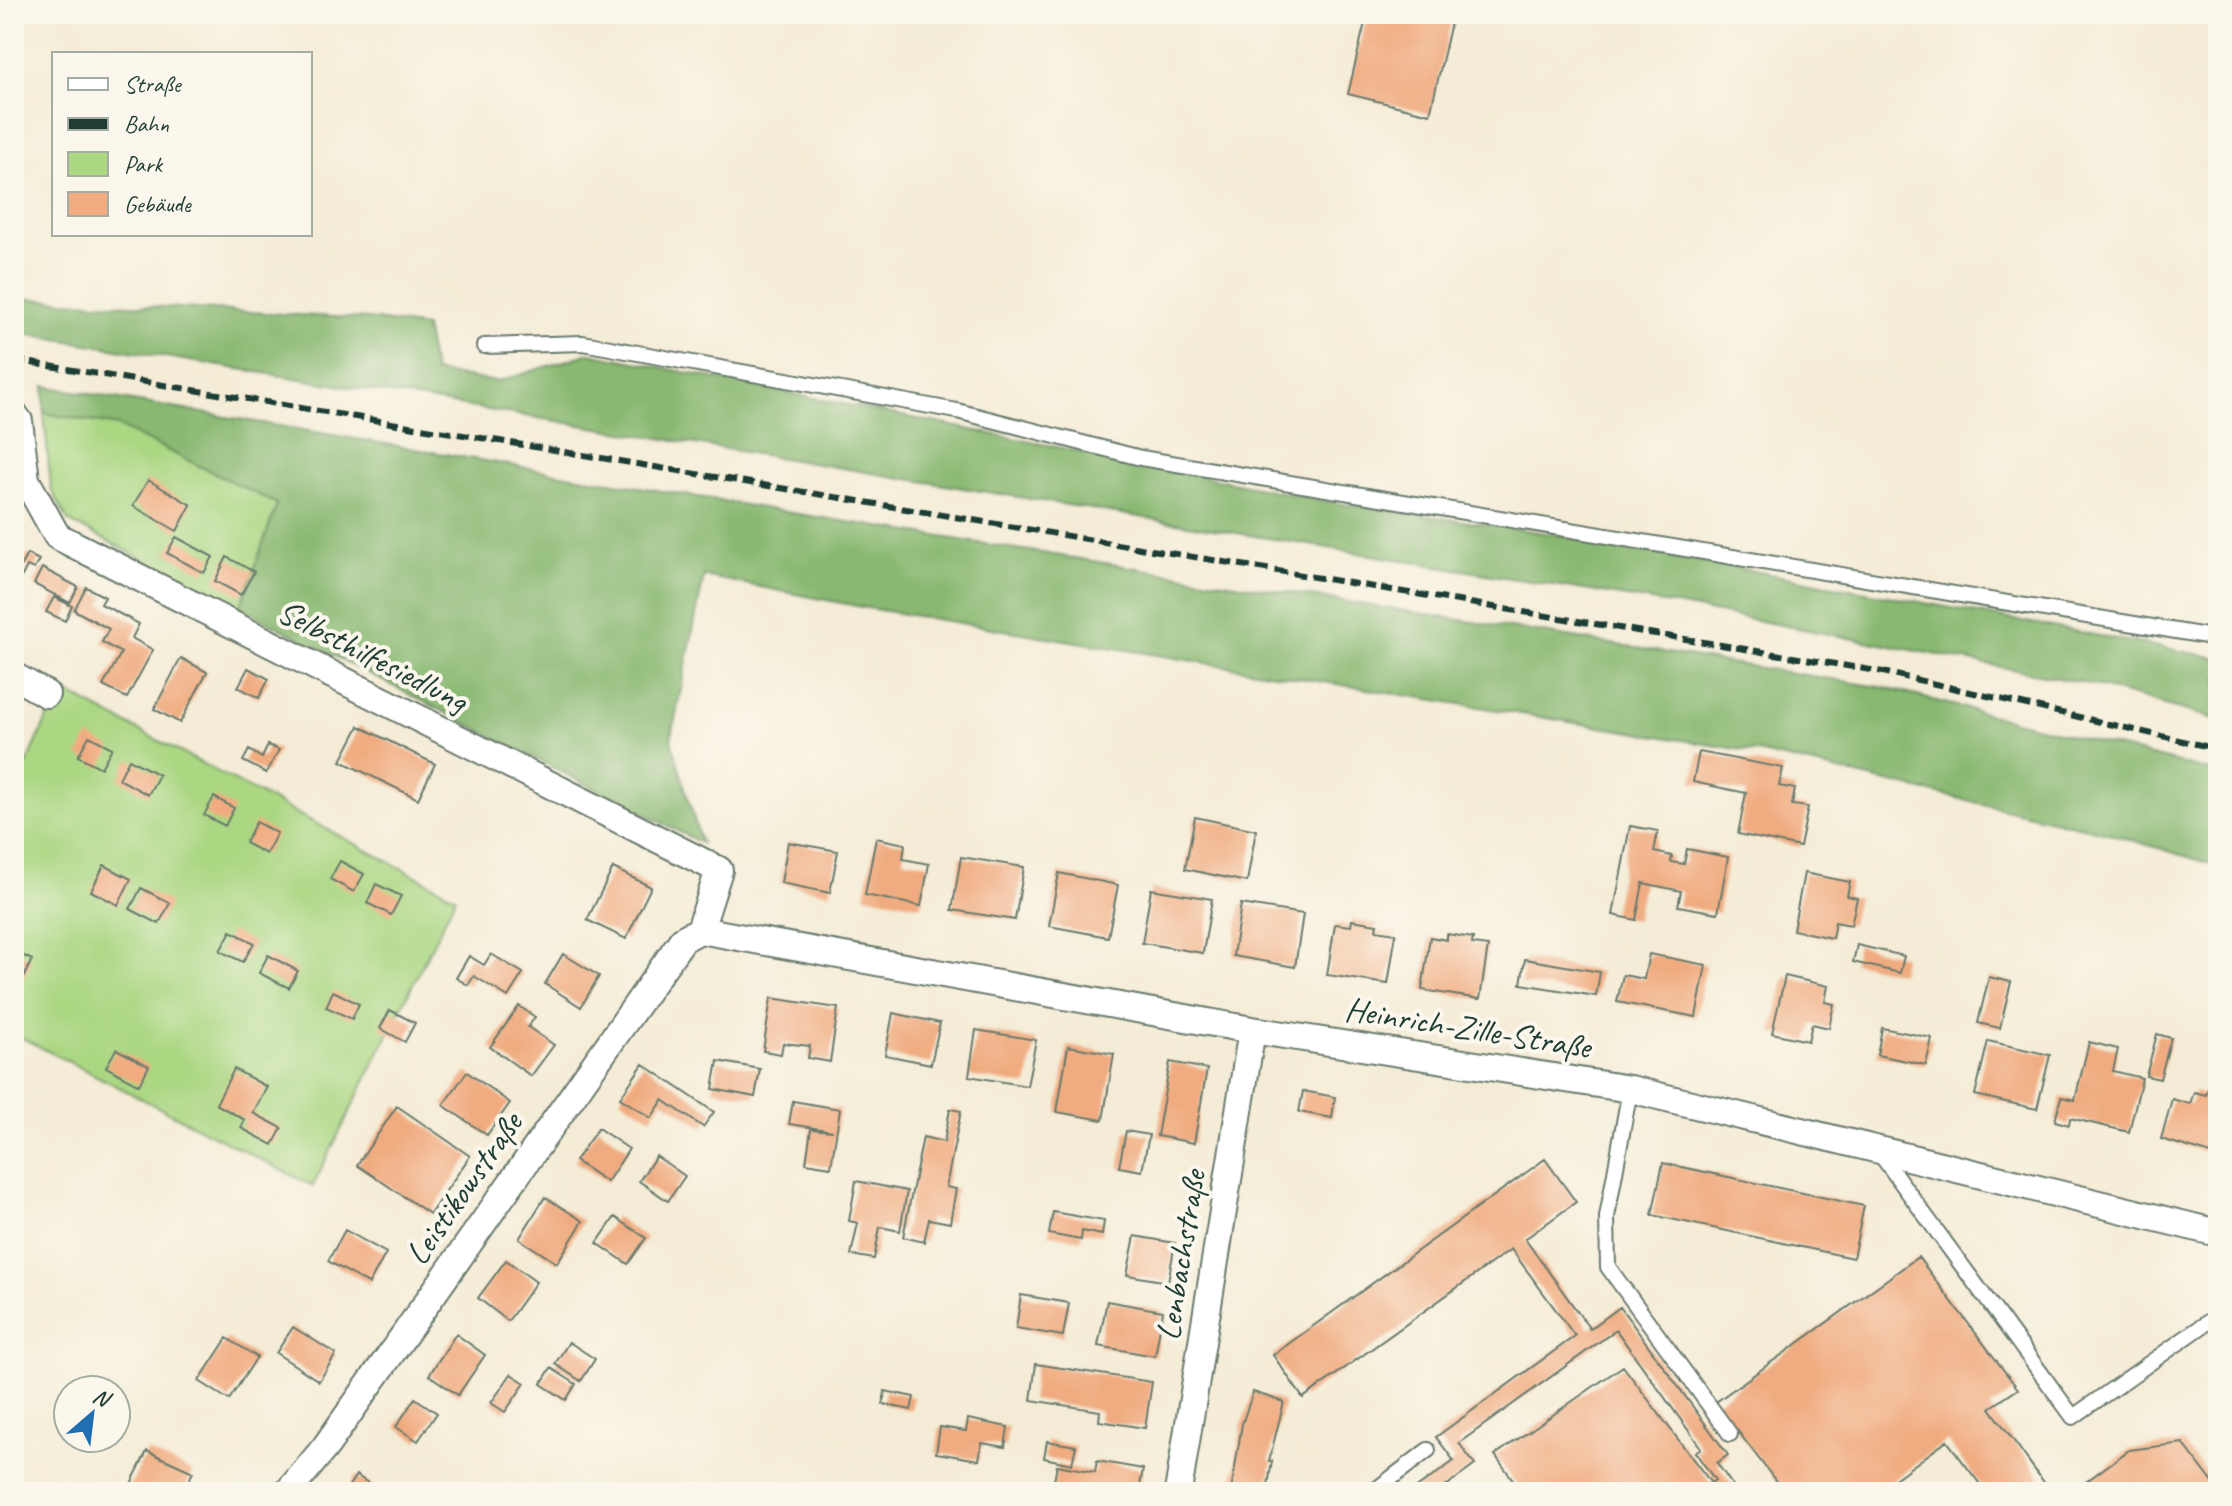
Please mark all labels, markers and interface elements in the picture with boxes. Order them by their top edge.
legend [52,52,312,236]
text: Straße [124,69,183,99]
text: Bahn [124,109,169,139]
text: Park [124,149,164,179]
text: Gebäude [124,189,193,219]
street label: Selbsthilfesiedlung [271,589,477,723]
street label: Heinrich-Zille-Straße [1342,987,1597,1069]
street label: Leistikowstraße [395,1101,533,1273]
street label: Lenbachstraße [1146,1164,1216,1343]
north arrow [52,1374,132,1454]
text: N [88,1382,116,1414]

